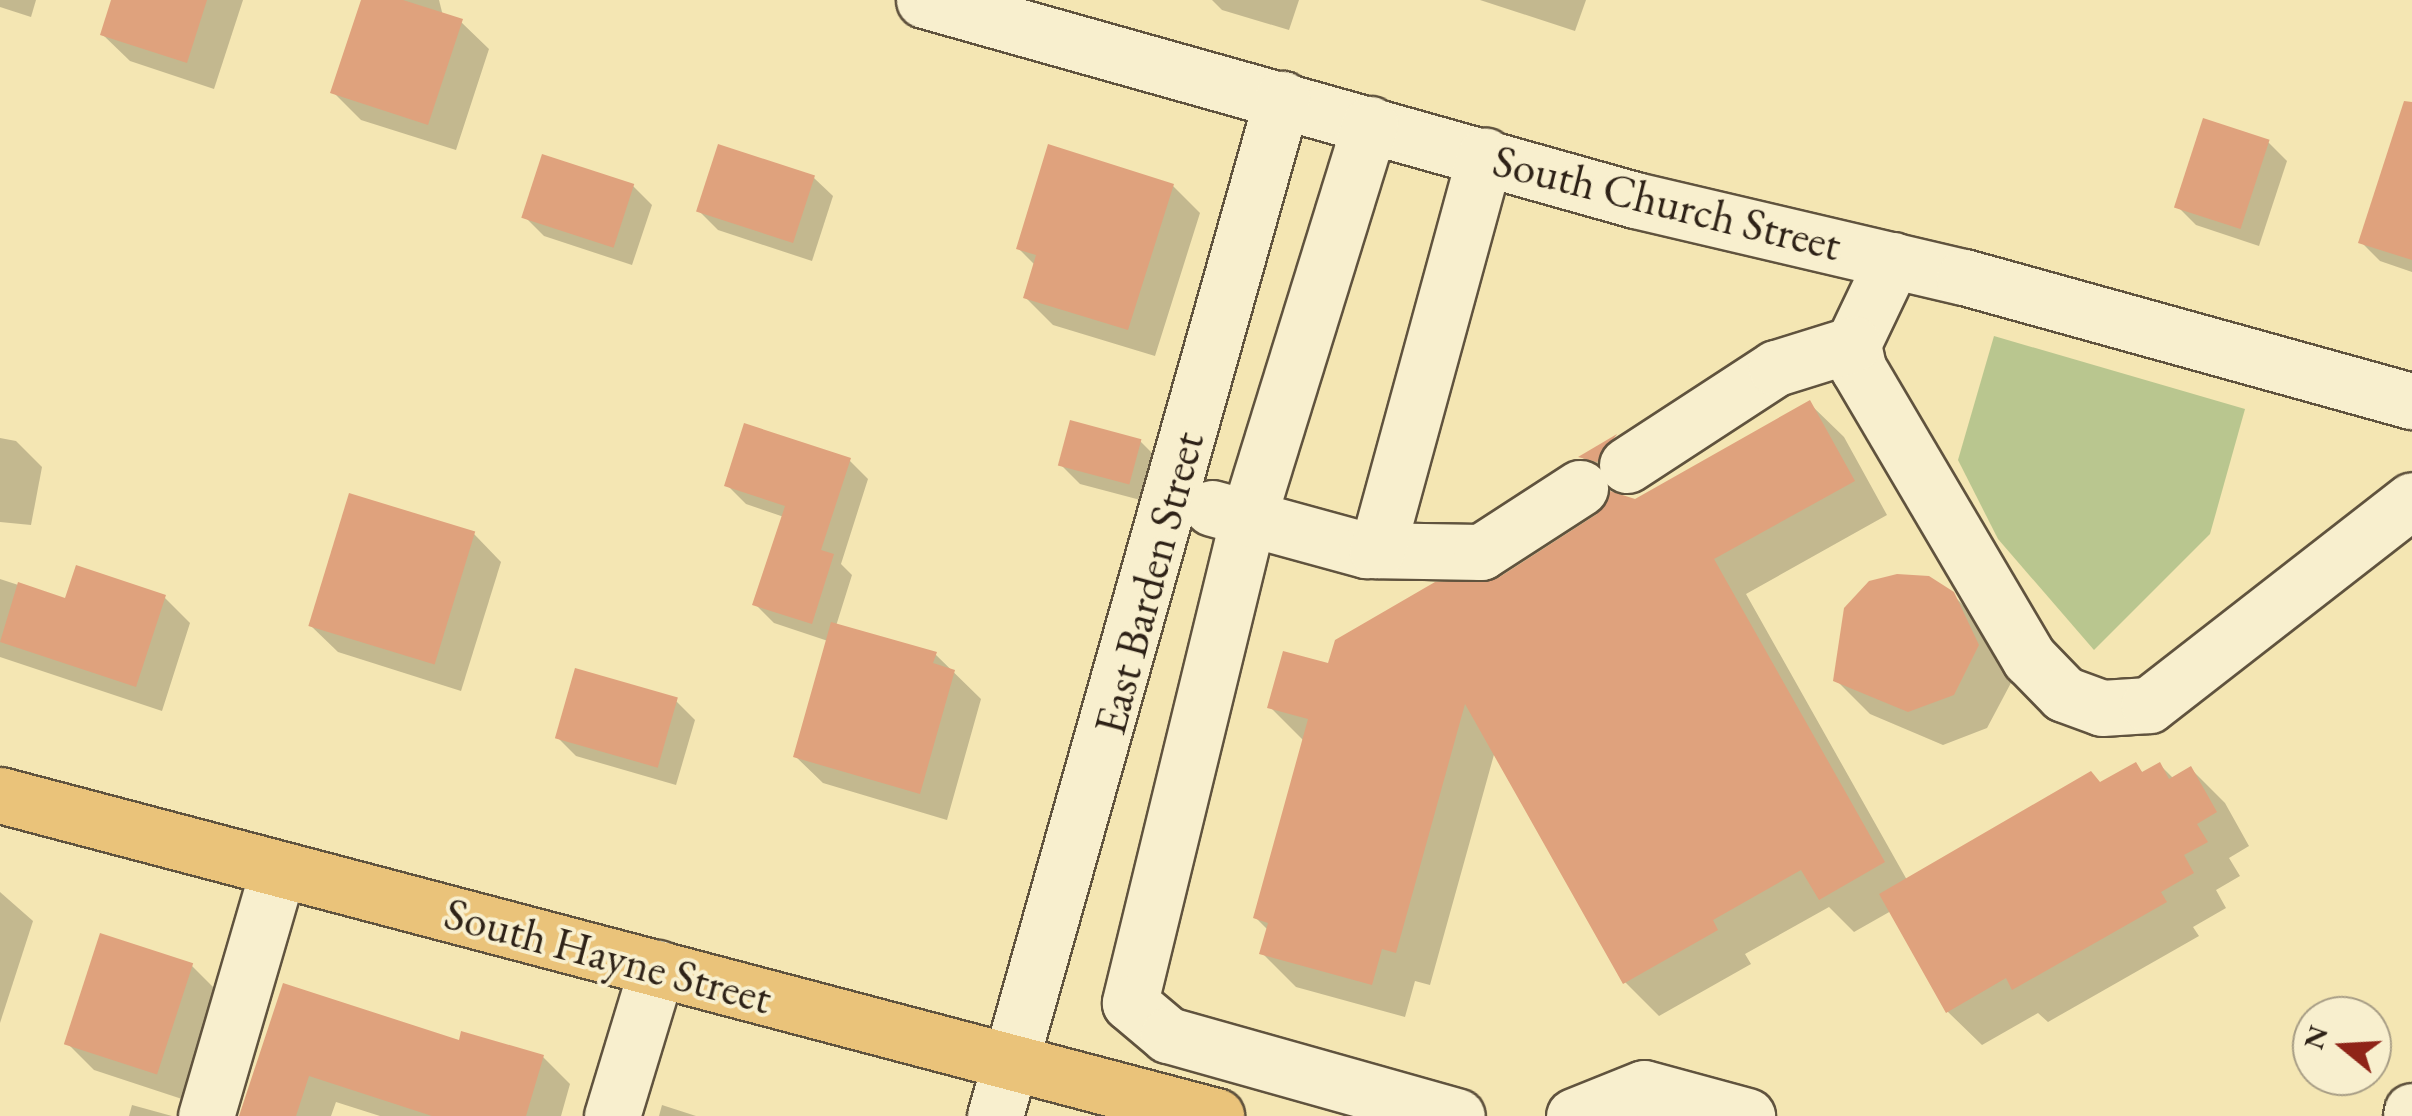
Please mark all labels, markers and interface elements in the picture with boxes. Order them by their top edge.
street label: South Church Street [1488,134,1846,272]
street label: East Barden Street [1083,426,1215,740]
street label: South Hayne Street [439,886,777,1026]
north arrow [2292,996,2392,1096]
text: N [2295,1021,2336,1054]

